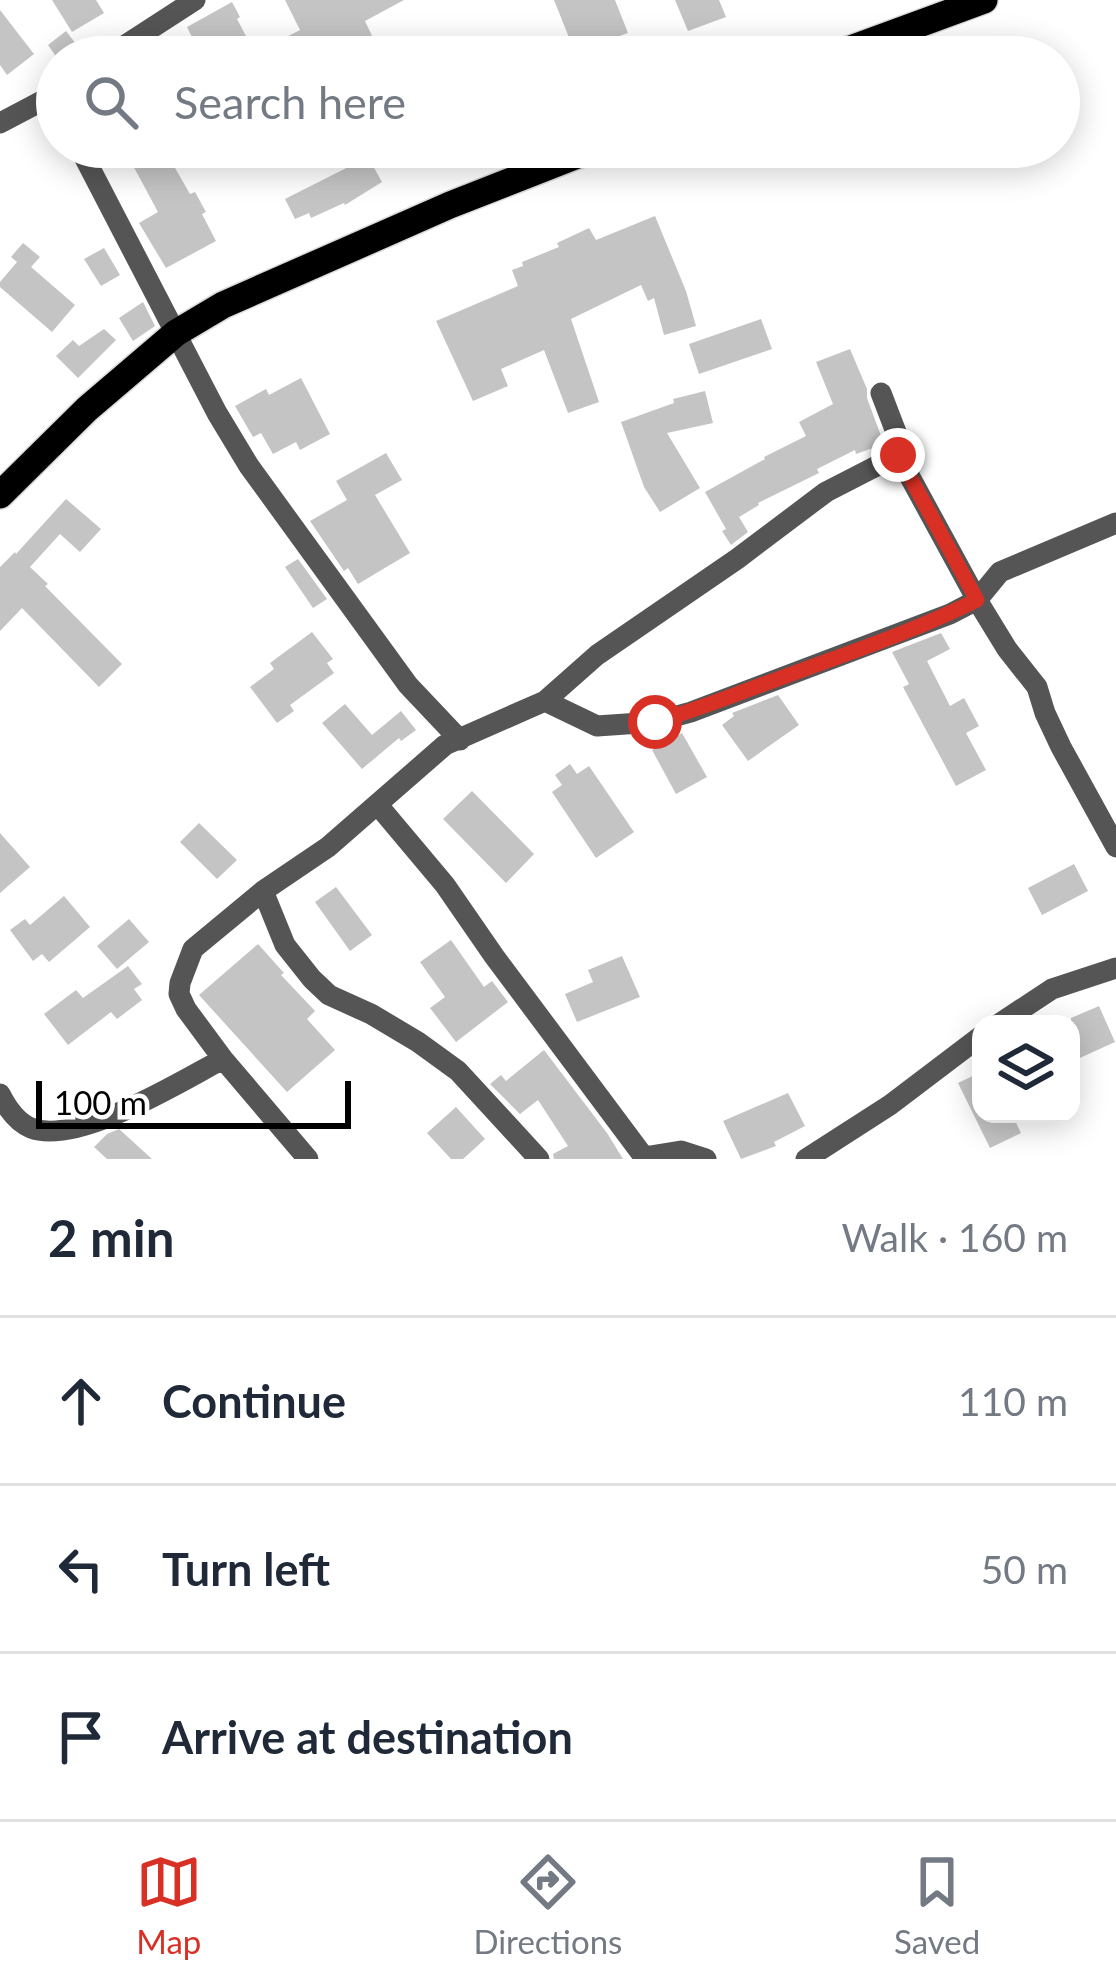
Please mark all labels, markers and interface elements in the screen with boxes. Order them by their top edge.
search box [36,36,1080,168]
icon: search [78,69,144,135]
text: Search here [174,75,406,129]
route end [871,428,925,482]
route start [628,695,682,749]
map controls [972,1015,1080,1123]
button: layers [972,1015,1080,1123]
scale bar [36,1075,351,1128]
text: 100 m [54,1082,147,1122]
text: 2 min [48,1207,174,1268]
text: Walk · 160 m [841,1214,1068,1260]
icon: ahead [48,1368,114,1434]
text: Continue [162,1374,346,1428]
text: 110 m [958,1378,1068,1424]
icon: left [48,1536,114,1602]
text: Turn left [162,1542,330,1596]
text: 50 m [981,1546,1068,1592]
icon: arrive [48,1704,114,1770]
text: Arrive at destination [162,1710,573,1764]
tab: Map [136,1849,202,1961]
tab: Directions [473,1849,622,1961]
tab: Saved [894,1849,980,1961]

